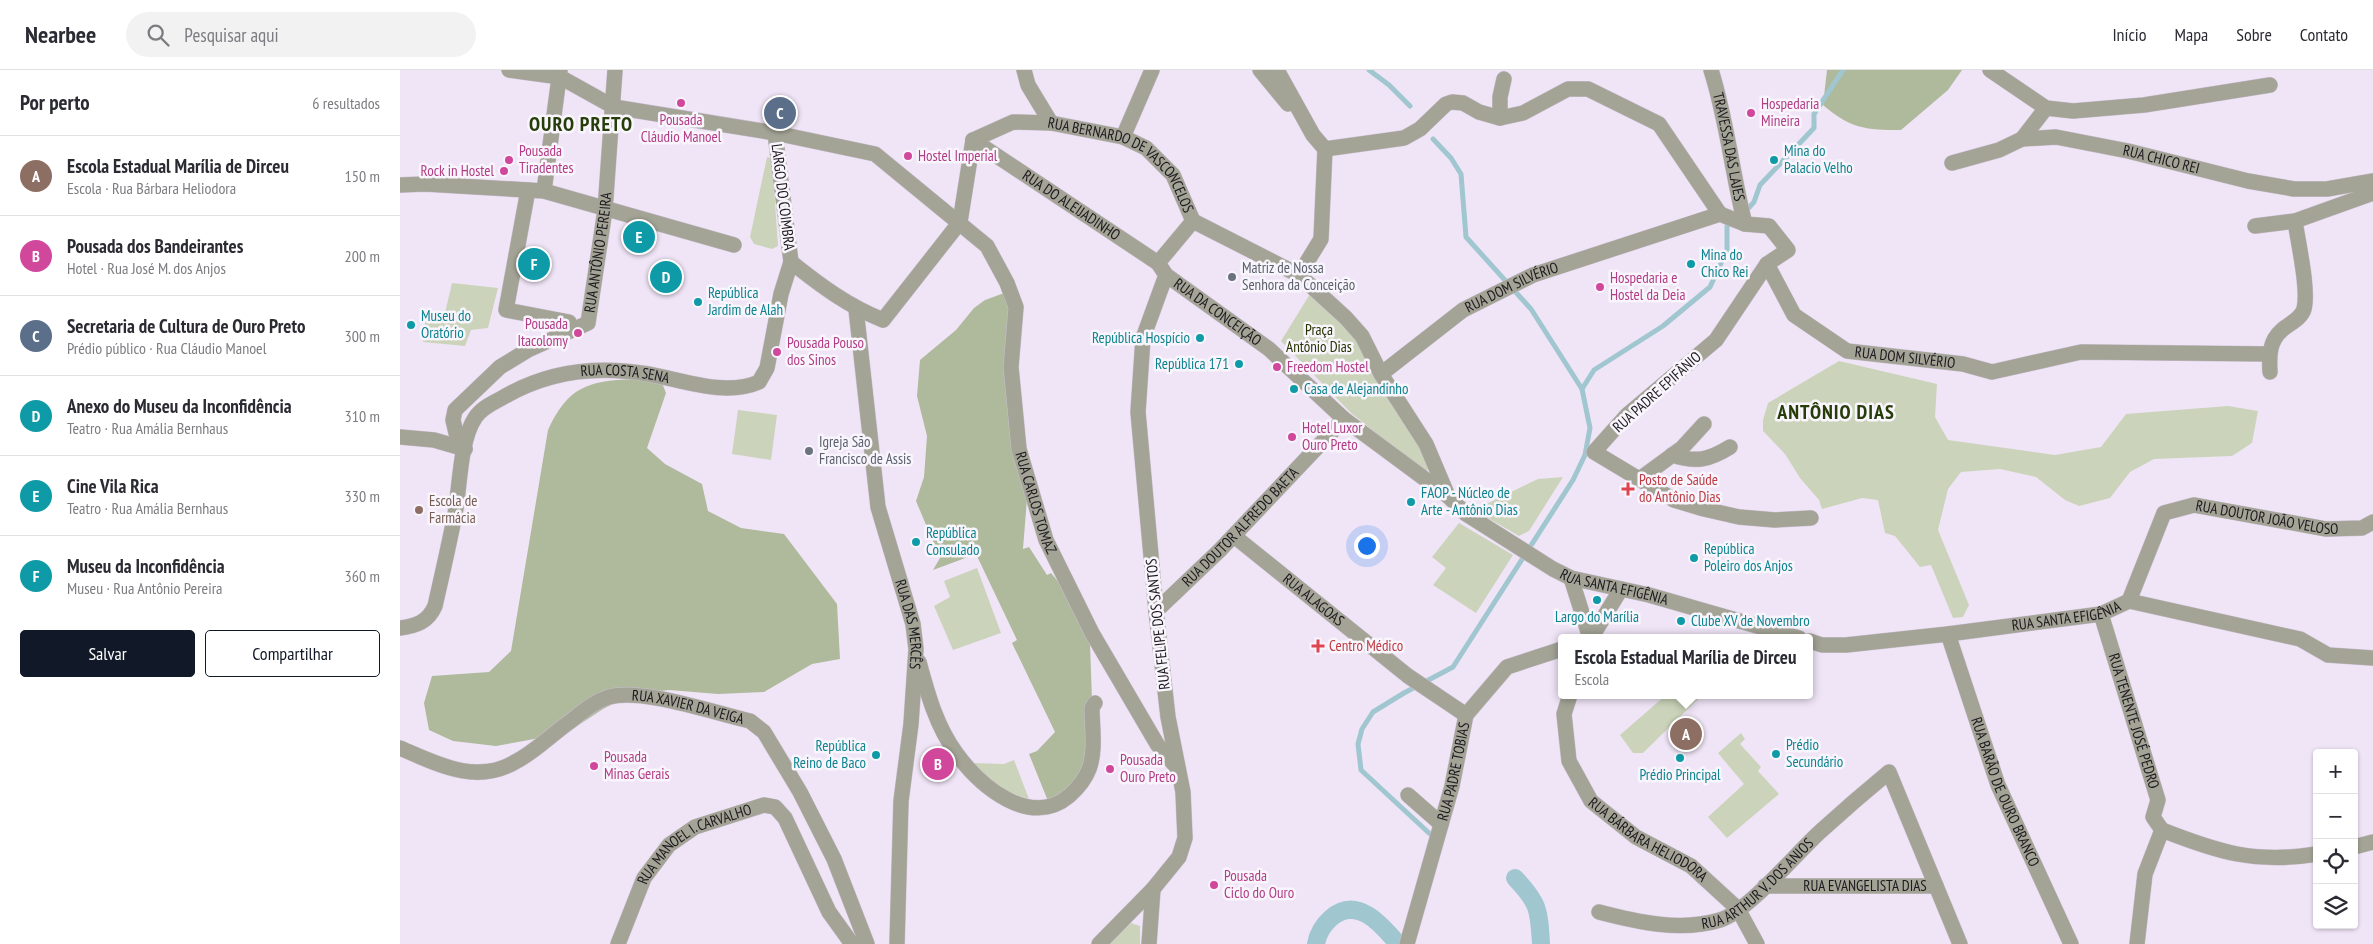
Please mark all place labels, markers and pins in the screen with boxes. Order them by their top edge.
pin: C [764,94,796,132]
place label: Hospedaria Mineira [1761,94,1819,130]
marker: Pousada Cláudio Manoel [675,97,687,109]
marker: Hospedaria Mineira [1745,107,1757,119]
place label: Pousada Cláudio Manoel [641,110,722,146]
place label: Pousada Tiradentes [519,141,574,177]
place label: Mina do Palacio Velho [1784,141,1853,177]
place label: Hostel Imperial [918,146,998,165]
marker: Hostel Imperial [902,150,914,162]
marker: Pousada Tiradentes [503,154,515,166]
marker: Mina do Palacio Velho [1768,154,1780,166]
place label: Rock in Hostel [421,161,494,180]
marker: Rock in Hostel [498,165,510,177]
pin: E [623,218,655,256]
pin: F [518,245,550,283]
place label: Mina do Chico Rei [1701,245,1749,281]
pin: D [650,258,682,296]
place label: Matriz de Nossa Senhora da Conceição [1242,258,1355,294]
marker: Mina do Chico Rei [1685,258,1697,270]
place label: Hospedaria e Hostel da Deia [1610,268,1685,304]
marker: Matriz de Nossa Senhora da Conceição [1226,271,1238,283]
marker: Hospedaria e Hostel da Deia [1594,281,1606,293]
place label: República Jardim de Alah [707,283,783,319]
marker: República Jardim de Alah [692,296,704,308]
place label: Museu do Oratório [421,306,471,342]
place label: Pousada Itacolomy [517,314,568,350]
marker: Museu do Oratório [405,319,417,331]
marker: Pousada Itacolomy [572,327,584,339]
place label: República Hospício [1092,328,1190,347]
marker: República Hospício [1194,332,1206,344]
place label: Pousada Pouso dos Sinos [787,333,864,369]
marker: Pousada Pouso dos Sinos [771,346,783,358]
place label: República 171 [1155,354,1229,373]
place label: Freedom Hostel [1287,357,1369,376]
marker: República 171 [1233,358,1245,370]
marker: Freedom Hostel [1271,361,1283,373]
place label: Casa de Alejandinho [1304,379,1408,398]
marker: Casa de Alejandinho [1288,383,1300,395]
place label: Hotel Luxor Ouro Preto [1302,418,1363,454]
marker: Hotel Luxor Ouro Preto [1286,431,1298,443]
place label: Igreja São Francisco de Assis [819,432,911,468]
marker: Igreja São Francisco de Assis [803,445,815,457]
place label: Posto de Saúde do Antônio Dias [1639,470,1721,506]
marker: Posto de Saúde do Antônio Dias [1621,482,1635,496]
place label: FAOP - Núcleo de Arte - Antônio Dias [1421,483,1518,519]
place label: Escola de Farmácia [429,491,477,527]
marker: FAOP - Núcleo de Arte - Antônio Dias [1405,496,1417,508]
marker: Escola de Farmácia [413,504,425,516]
place label: República Consulado [926,523,980,559]
marker: República Consulado [910,536,922,548]
place label: República Poleiro dos Anjos [1704,539,1793,575]
marker: República Poleiro dos Anjos [1688,552,1700,564]
marker: Largo do Marília [1591,594,1603,606]
place label: Largo do Marília [1555,607,1639,626]
place label: Clube XV de Novembro [1691,611,1810,630]
marker: Clube XV de Novembro [1675,615,1687,627]
place label: Centro Médico [1329,636,1403,655]
marker: Centro Médico [1311,639,1325,653]
pin: A [1670,715,1702,753]
place label: Prédio Secundário [1786,735,1843,771]
place label: República Reino de Baco [793,736,866,772]
pin: B [922,745,954,783]
place label: Pousada Minas Gerais [604,747,670,783]
marker: Prédio Secundário [1770,748,1782,760]
marker: República Reino de Baco [870,749,882,761]
place label: Pousada Ouro Preto [1120,750,1176,786]
marker: Prédio Principal [1674,752,1686,764]
marker: Pousada Minas Gerais [588,760,600,772]
marker: Pousada Ouro Preto [1104,763,1116,775]
place label: Prédio Principal [1639,765,1721,784]
place label: Pousada Ciclo do Ouro [1224,866,1294,902]
marker: Pousada Ciclo do Ouro [1208,879,1220,891]

